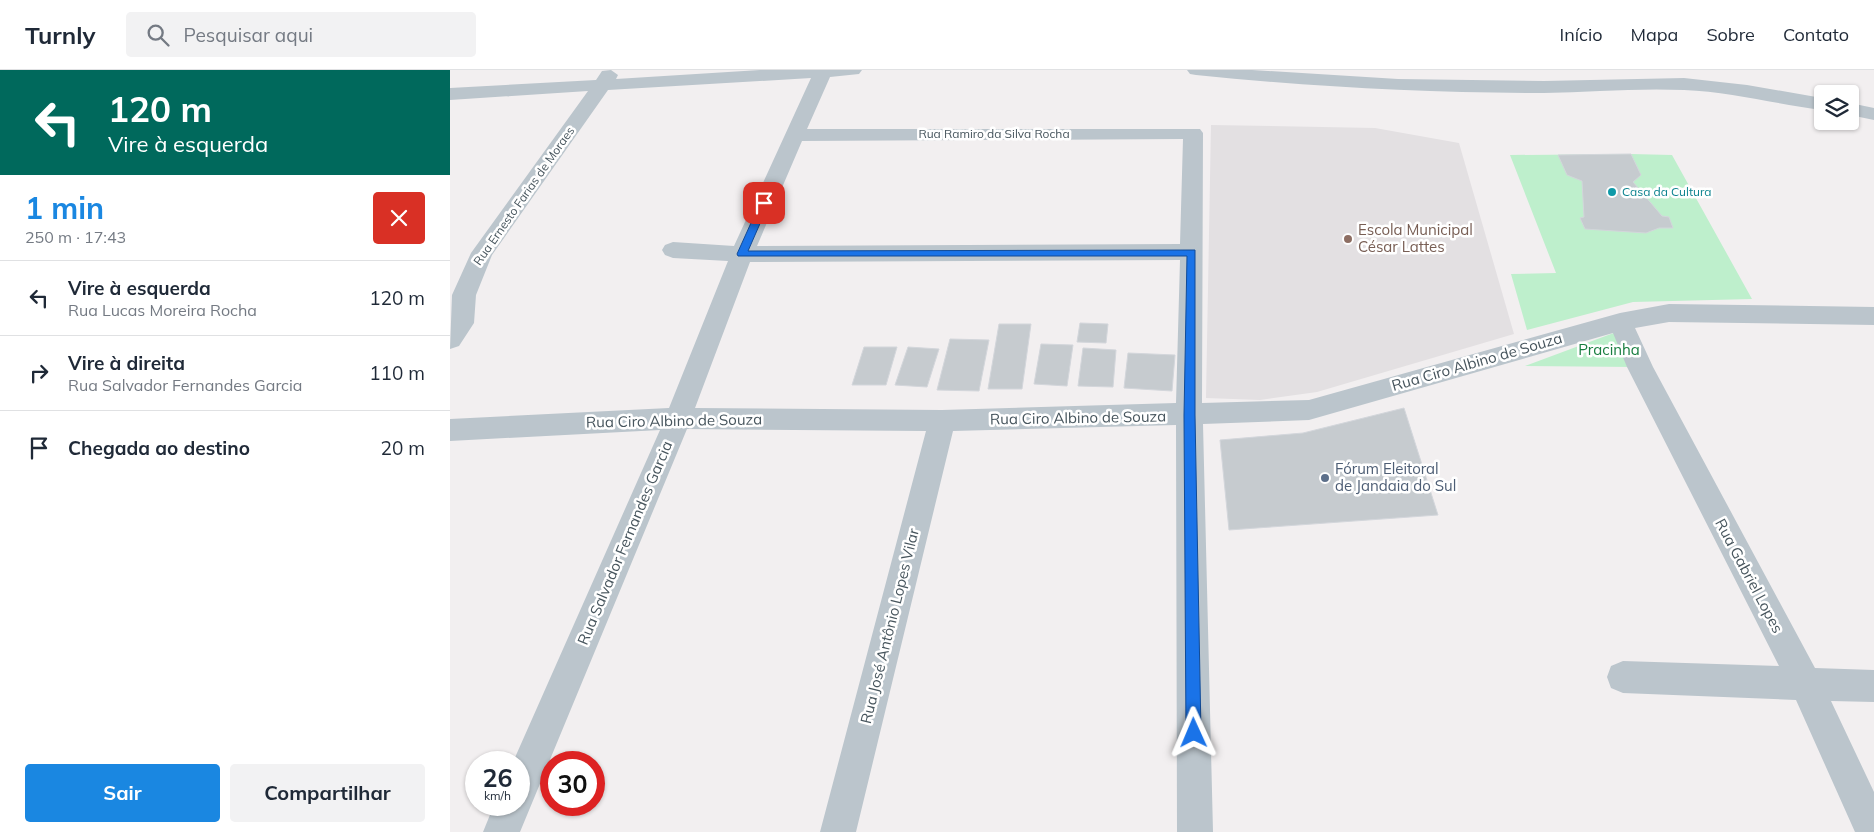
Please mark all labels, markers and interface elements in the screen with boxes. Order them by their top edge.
search box [126,12,476,57]
text: Turnly [25,20,96,50]
icon: search [144,21,172,49]
text: Pesquisar aqui [184,23,313,47]
text: Início [1560,23,1603,46]
text: Mapa [1631,23,1678,46]
text: Sobre [1706,23,1755,46]
text: Contato [1783,23,1849,46]
map controls [1814,85,1859,130]
button: layers [1814,85,1859,130]
text: 120 m [108,87,212,131]
icon: left [25,90,90,155]
street label: Rua Ernesto Farias de Moraes [470,123,577,268]
street label: Rua Ramiro da Silva Rocha [918,126,1070,141]
text: Vire à esquerda [108,130,268,158]
pin [743,182,785,224]
place label: Casa da Cultura [1622,184,1712,199]
marker: Casa da Cultura [1606,186,1618,198]
text: 1 min [25,189,104,227]
icon: arrive [750,189,778,217]
button: close [373,192,425,244]
place label: Escola Municipal César Lattes [1358,220,1473,256]
text: 250 m · 17:43 [25,227,126,247]
marker: Escola Municipal César Lattes [1342,233,1354,245]
text: Vire à esquerda [68,276,211,300]
icon: left [25,284,53,312]
text: 120 m [369,286,425,310]
text: Rua Lucas Moreira Rocha [68,300,257,320]
street label: Rua Ciro Albino de Souza [1389,328,1564,395]
park label: Pracinha [1578,340,1640,359]
text: Vire à direita [68,351,185,375]
icon: right [25,359,53,387]
text: 110 m [369,361,425,385]
text: Rua Salvador Fernandes Garcia [68,375,302,395]
street label: Rua Ciro Albino de Souza [990,406,1166,429]
street label: Rua Ciro Albino de Souza [586,409,762,432]
icon: arrive [25,434,53,462]
text: Chegada ao destino [68,436,250,460]
text: 20 m [381,436,425,460]
street label: Rua Salvador Fernandes Garcia [573,438,676,648]
place label: Fórum Eleitoral de Jandaia do Sul [1335,459,1456,495]
marker: Fórum Eleitoral de Jandaia do Sul [1319,472,1331,484]
street label: Rua Gabriel Lopes [1711,515,1788,636]
street label: Rua José Antônio Lopes Vilar [856,526,923,726]
position arrow [1167,706,1219,758]
speed limit sign: 30 [540,751,605,816]
text: 26 [482,762,513,793]
button: Sair [25,764,220,822]
button: Compartilhar [230,764,425,822]
text: km/h [484,788,511,803]

